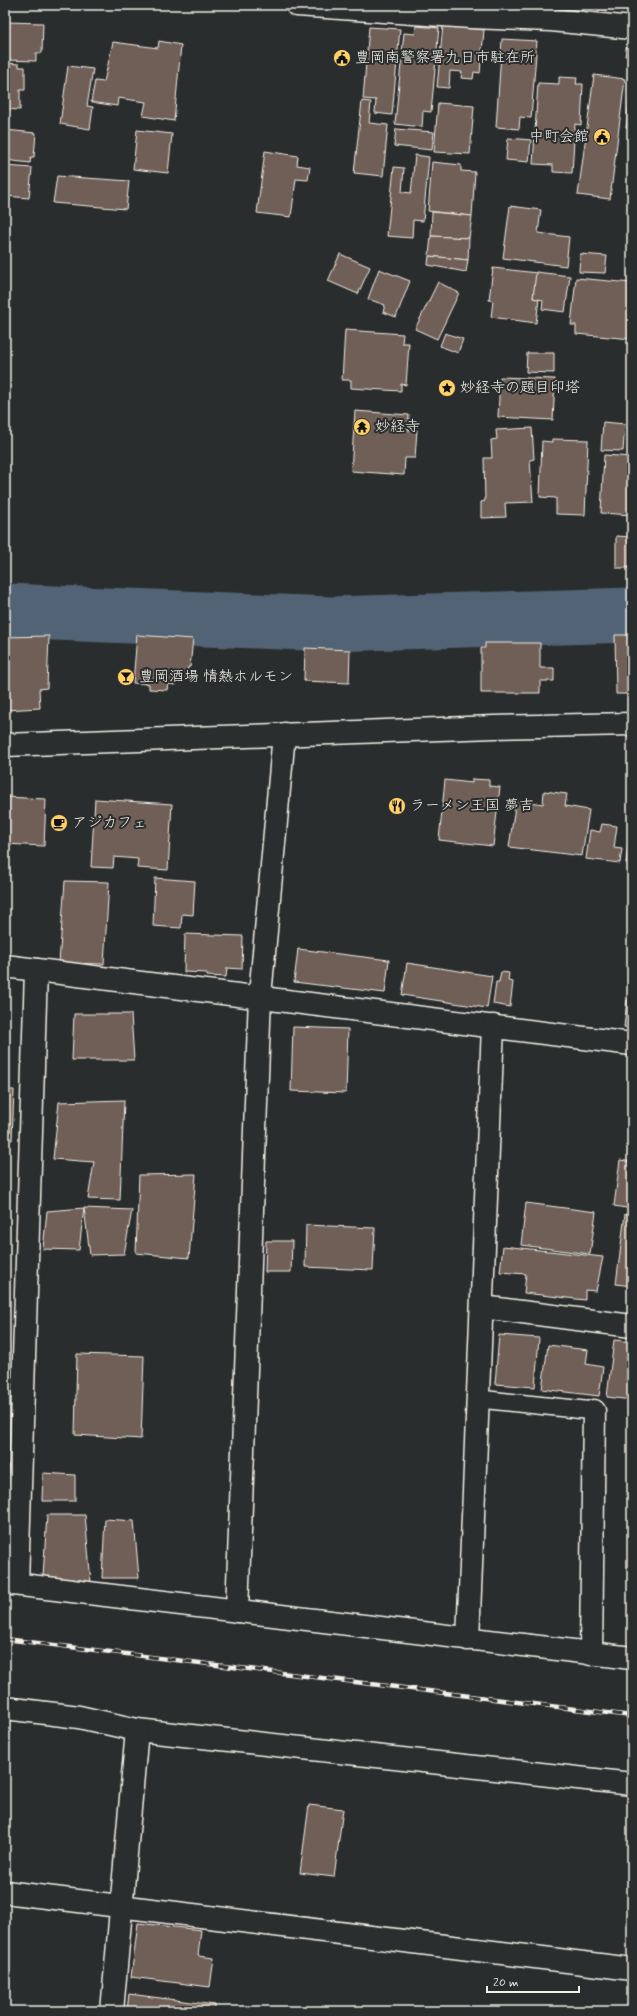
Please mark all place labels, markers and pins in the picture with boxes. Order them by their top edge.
public building icon: 豊岡南警察署九日市駐在所 [332,48,352,68]
place label: 豊岡南警察署九日市駐在所 [355,48,535,68]
place label: 中町会館 [529,127,589,147]
public building icon: 中町会館 [592,127,612,147]
place icon: 妙経寺の題目印塔 [437,378,457,398]
place label: 妙経寺の題目印塔 [460,378,580,398]
temple icon: 妙経寺 [352,417,372,437]
place label: 妙経寺 [375,417,420,437]
bar icon: 豊岡酒場 情熱ホルモン [116,667,136,687]
place label: 豊岡酒場 情熱ホルモン [139,667,293,687]
restaurant icon: ラーメン王国 夢吉 [387,796,407,816]
place label: ラーメン王国 夢吉 [410,796,534,816]
cafe icon: アジカフェ [49,813,69,833]
place label: アジカフェ [72,813,147,833]

